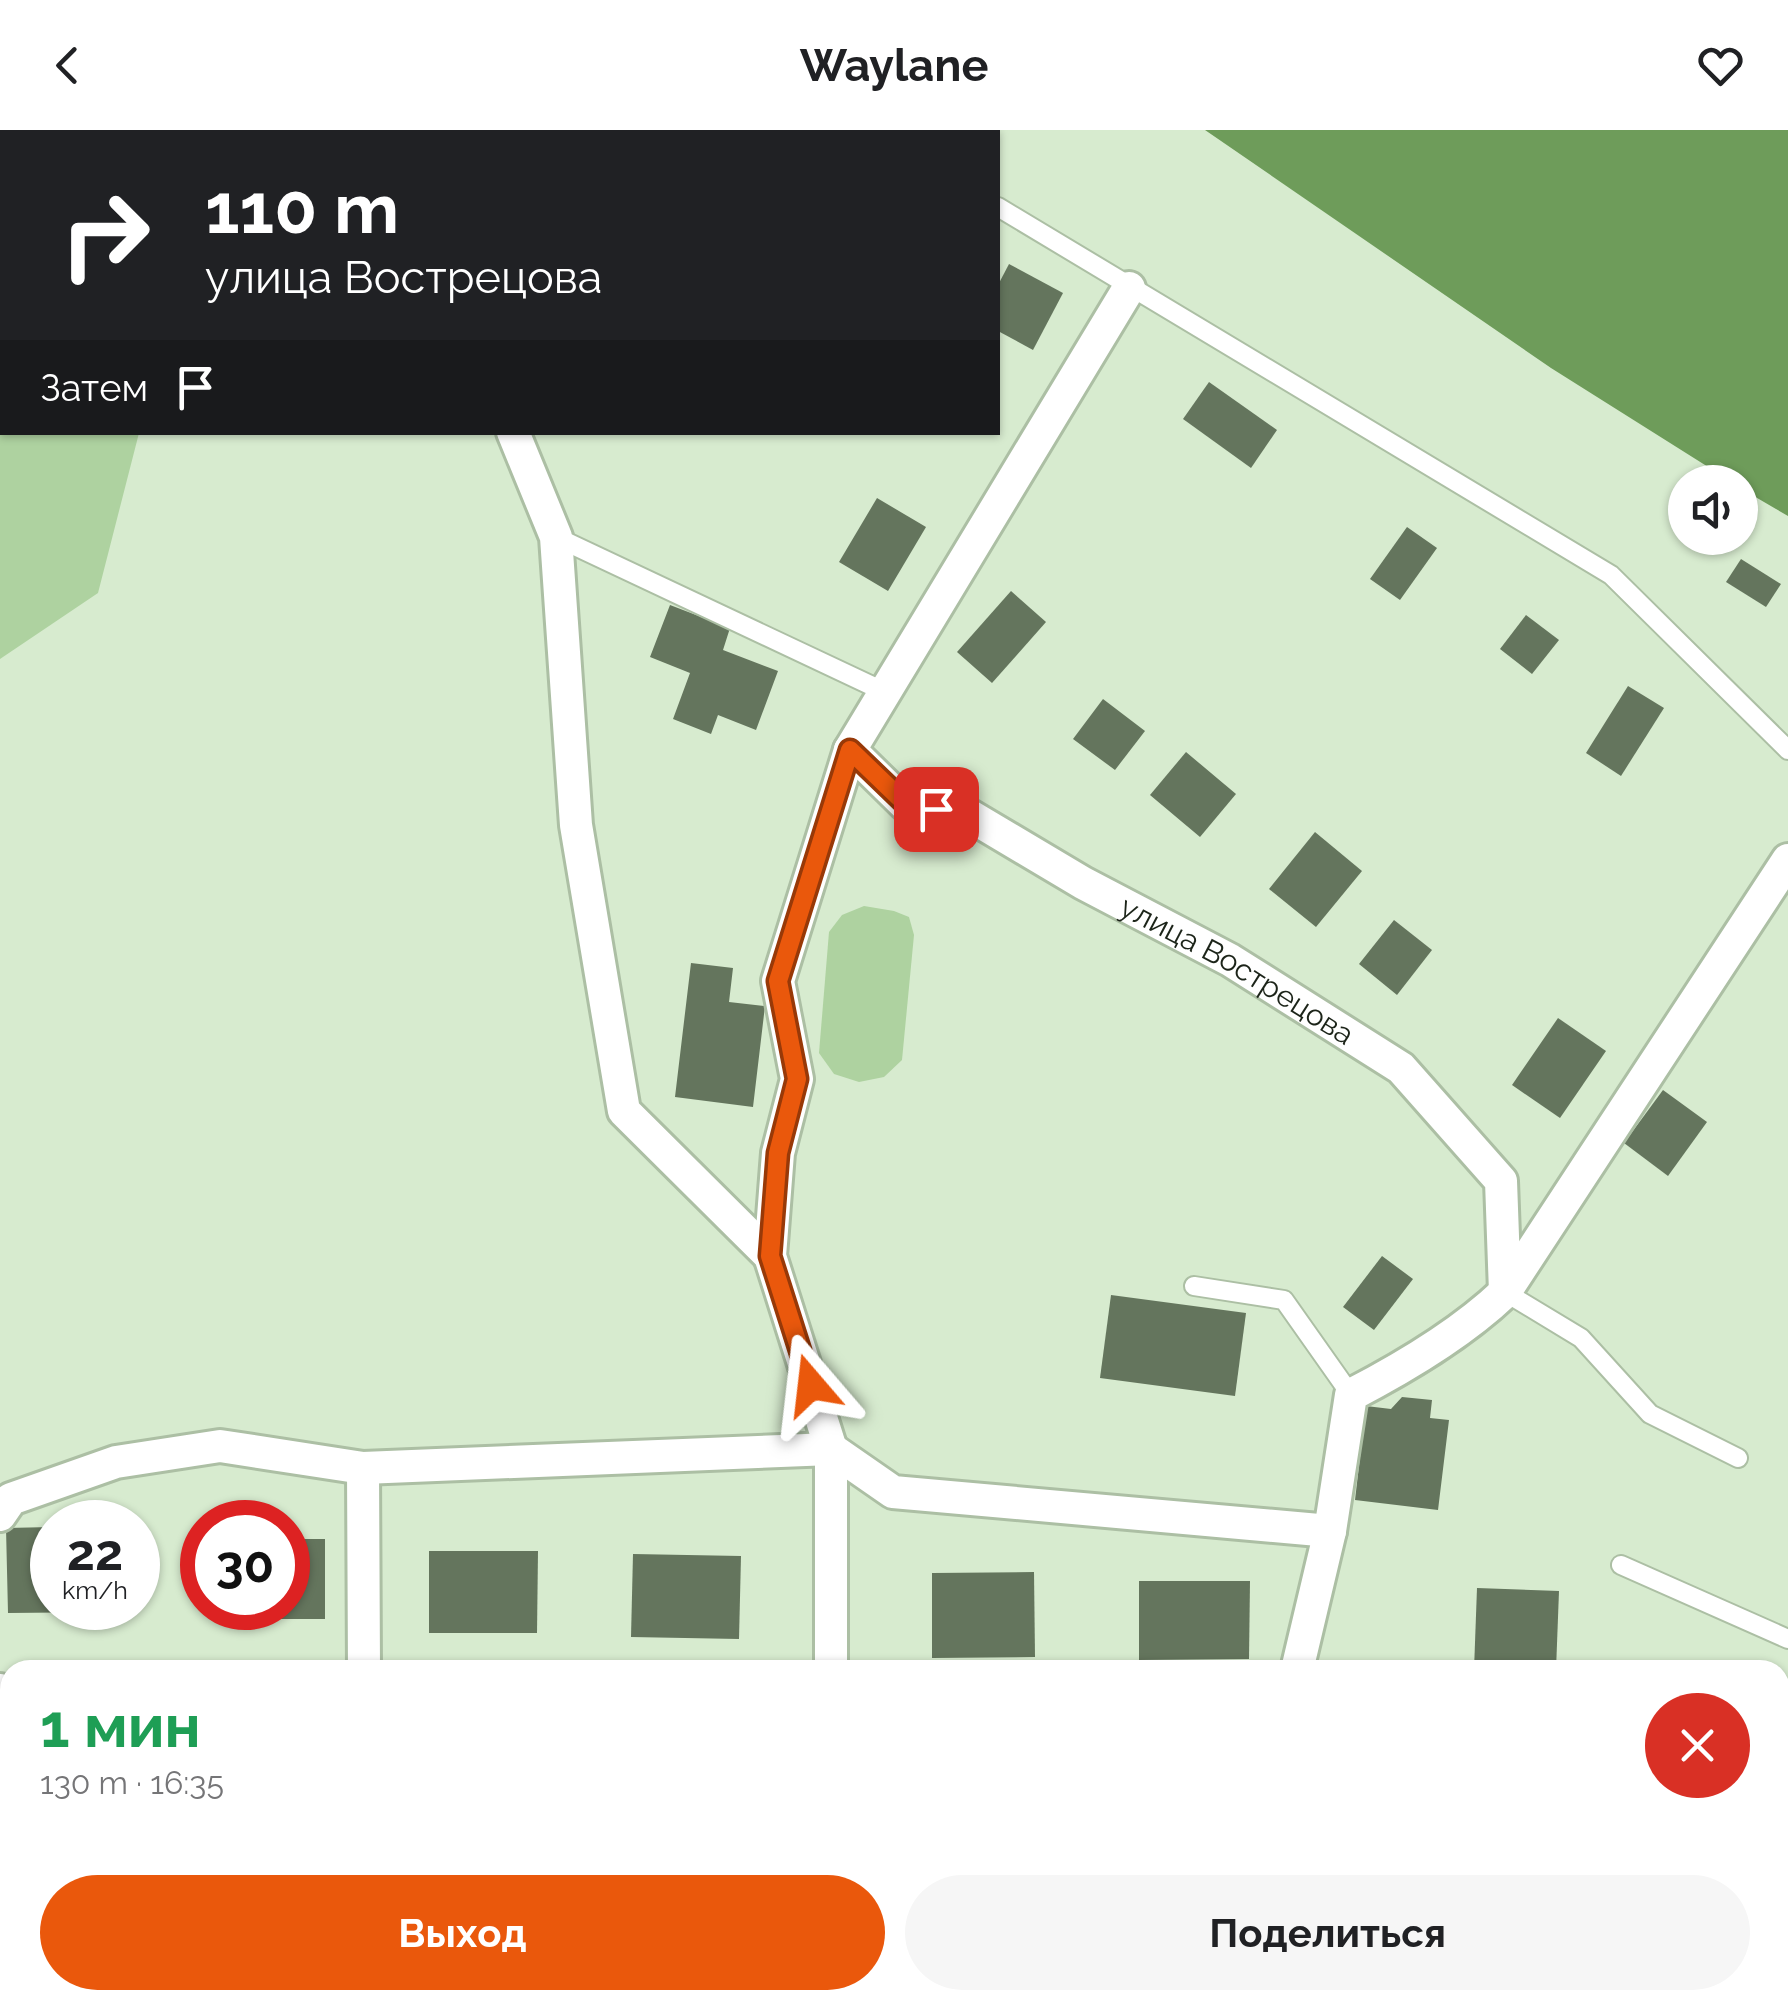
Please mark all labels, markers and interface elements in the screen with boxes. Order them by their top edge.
icon: back [40,38,95,93]
icon: heart [1693,38,1748,93]
text: Waylane [800,39,988,92]
text: 110 m [205,167,399,249]
icon: right [40,170,170,300]
text: улица Вострецова [205,251,602,304]
icon: arrive [168,360,223,415]
text: Затем [40,365,148,410]
map controls [1668,465,1758,555]
button: sound [1668,465,1758,555]
pin [894,767,979,852]
icon: arrive [909,782,964,837]
street label: улица Вострецова [1114,888,1361,1052]
position arrow [759,1333,863,1437]
speed limit sign: 30 [180,1500,310,1630]
text: 22 [67,1523,123,1582]
text: km/h [62,1575,128,1605]
text: 1 мин [40,1691,201,1761]
button: close [1645,1693,1750,1798]
text: 130 m · 16:35 [40,1764,224,1801]
button: Выход [40,1875,885,1990]
button: Поделиться [905,1875,1750,1990]

